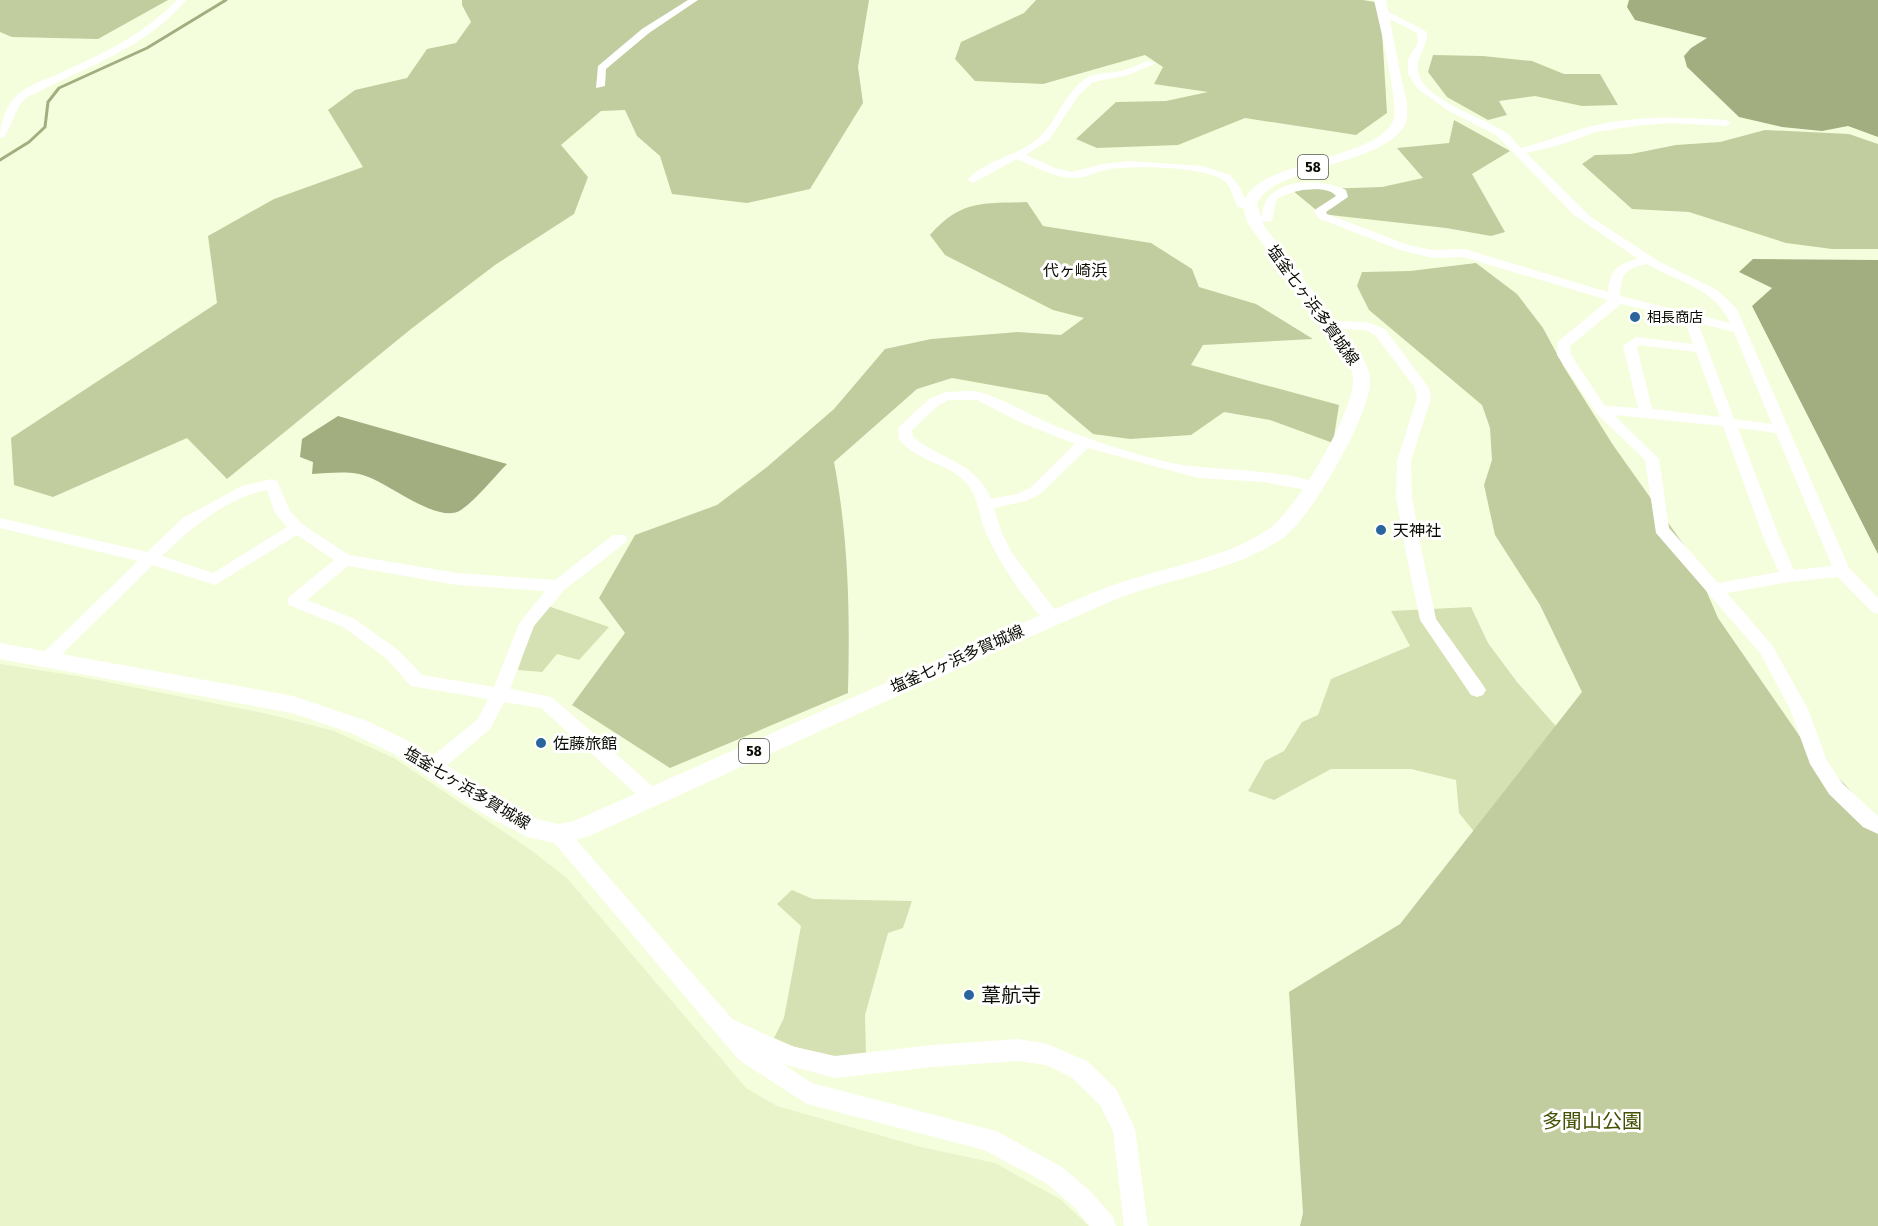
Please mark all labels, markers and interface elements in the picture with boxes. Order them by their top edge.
road number: 58 [1298,155,1328,179]
street label: 塩釜七ヶ浜多賀城線 [1263,241,1363,369]
district label: 代ヶ崎浜 [1043,261,1107,280]
place label: 相長商店 [1647,309,1703,326]
marker: 相長商店 [1628,310,1642,324]
place label: 天神社 [1393,521,1441,540]
marker: 天神社 [1374,523,1388,537]
street label: 塩釜七ヶ浜多賀城線 [887,621,1027,697]
place label: 佐藤旅館 [553,734,617,753]
marker: 佐藤旅館 [534,736,548,750]
road number: 58 [739,739,769,763]
street label: 塩釜七ヶ浜多賀城線 [400,743,534,833]
place label: 葦航寺 [981,983,1041,1007]
marker: 葦航寺 [962,988,976,1002]
park label: 多聞山公園 [1542,1109,1642,1133]

